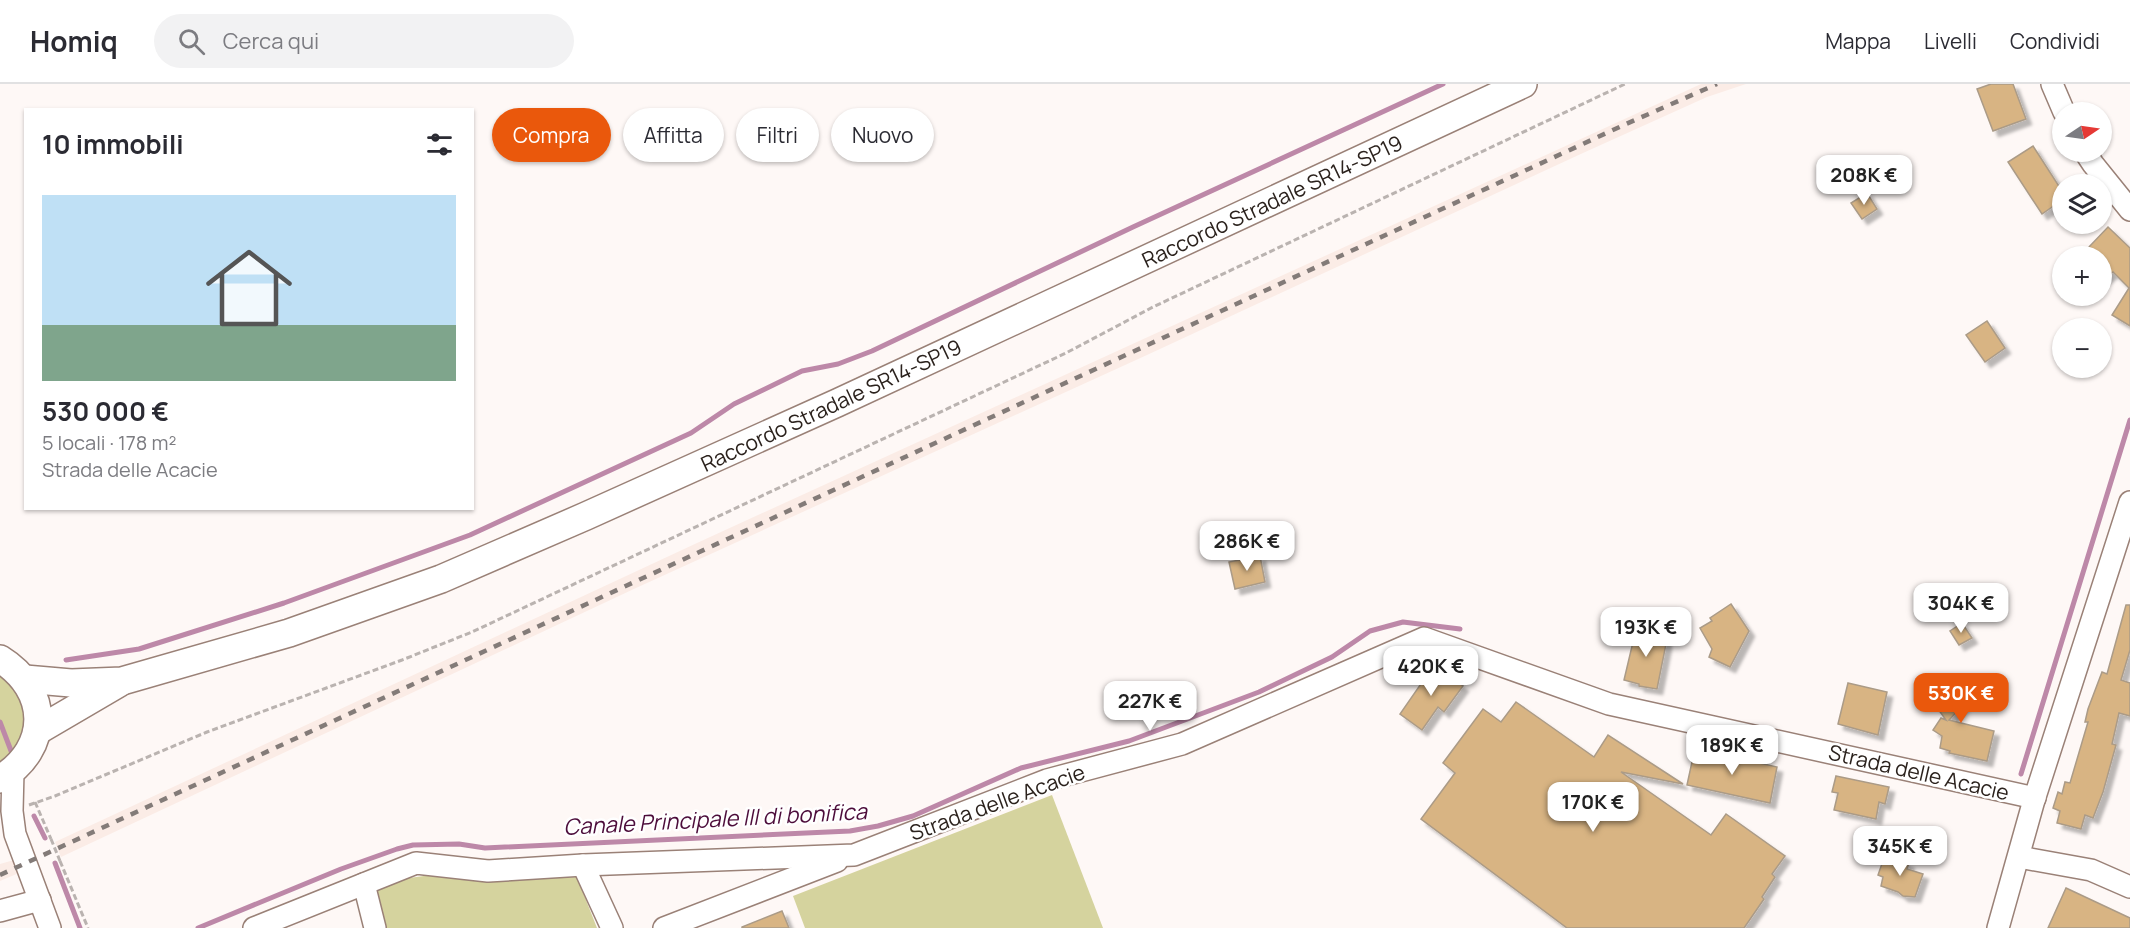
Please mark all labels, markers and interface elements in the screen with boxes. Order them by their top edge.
search box [154,14,574,68]
text: Homiq [30,22,118,60]
icon: search [175,25,208,58]
text: Cerca qui [223,26,319,56]
text: Mappa [1825,27,1891,55]
text: Livelli [1924,27,1977,55]
text: Condividi [2010,27,2100,55]
north arrow [2052,102,2112,162]
map controls [2052,102,2112,378]
chip: Compra [492,108,611,162]
chip: Affitta [623,108,724,162]
chip: Filtri [736,108,819,162]
chip: Nuovo [831,108,934,162]
text: 10 immobili [42,126,183,162]
icon: filters [423,128,456,161]
street label: Raccordo Stradale SR14-SP19 [1137,128,1407,274]
pin: 208K € [1815,155,1913,206]
text: 208K € [1830,161,1898,188]
button: layers [2052,174,2112,234]
icon: home [195,234,303,342]
button: + [2052,246,2112,306]
button: − [2052,318,2112,378]
street label: Raccordo Stradale SR14-SP19 [696,332,966,478]
text: 530 000 € [42,393,169,429]
text: 5 locali · 178 m² [42,429,176,456]
text: Strada delle Acacie [42,456,218,483]
pin: 286K € [1198,521,1296,572]
text: 286K € [1214,527,1280,554]
pin: 304K € [1912,583,2010,634]
text: 304K € [1927,589,1995,616]
pin: 193K € [1597,607,1695,658]
text: 193K € [1614,613,1678,640]
pin: 420K € [1382,646,1480,697]
text: 420K € [1397,652,1465,679]
pin: 530K € [1912,673,2010,724]
text: 530K € [1928,679,1994,706]
pin: 227K € [1101,681,1199,732]
text: 227K € [1118,687,1182,714]
pin: 189K € [1683,725,1781,776]
text: 189K € [1700,731,1764,758]
street label: Strada delle Acacie [1826,738,2012,806]
street label: Strada delle Acacie [906,757,1088,847]
pin: 170K € [1544,782,1642,833]
text: 170K € [1562,788,1624,815]
water label: Canale Principale III di bonifica [563,796,869,842]
pin: 345K € [1851,826,1949,877]
text: 345K € [1867,832,1933,859]

